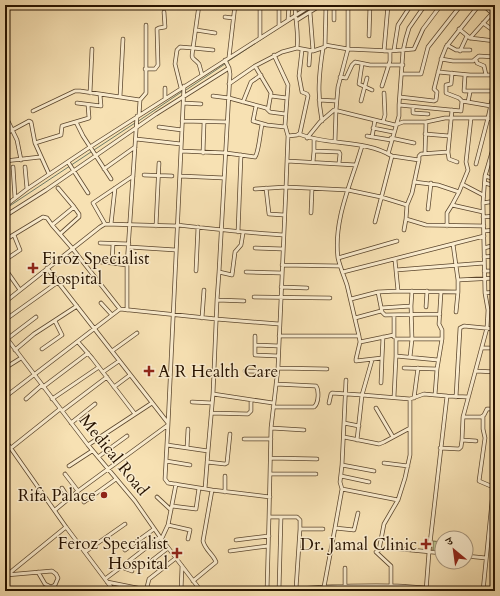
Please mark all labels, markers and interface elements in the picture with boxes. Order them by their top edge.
place label: Firoz Specialist Hospital [42,247,150,290]
marker: Firoz Specialist Hospital [27,262,39,274]
place label: A R Health Care [158,360,278,383]
marker: A R Health Care [143,365,155,377]
street label: Medical Road [74,409,154,501]
place label: Rifa Palace [18,484,96,507]
marker: Rifa Palace [99,490,109,500]
north arrow [434,530,474,570]
place label: Feroz Specialist Hospital [58,532,169,575]
place label: Dr. Jamal Clinic [300,533,417,556]
text: उ [442,533,457,550]
marker: Dr. Jamal Clinic [420,538,432,550]
marker: Feroz Specialist Hospital [171,547,183,559]

